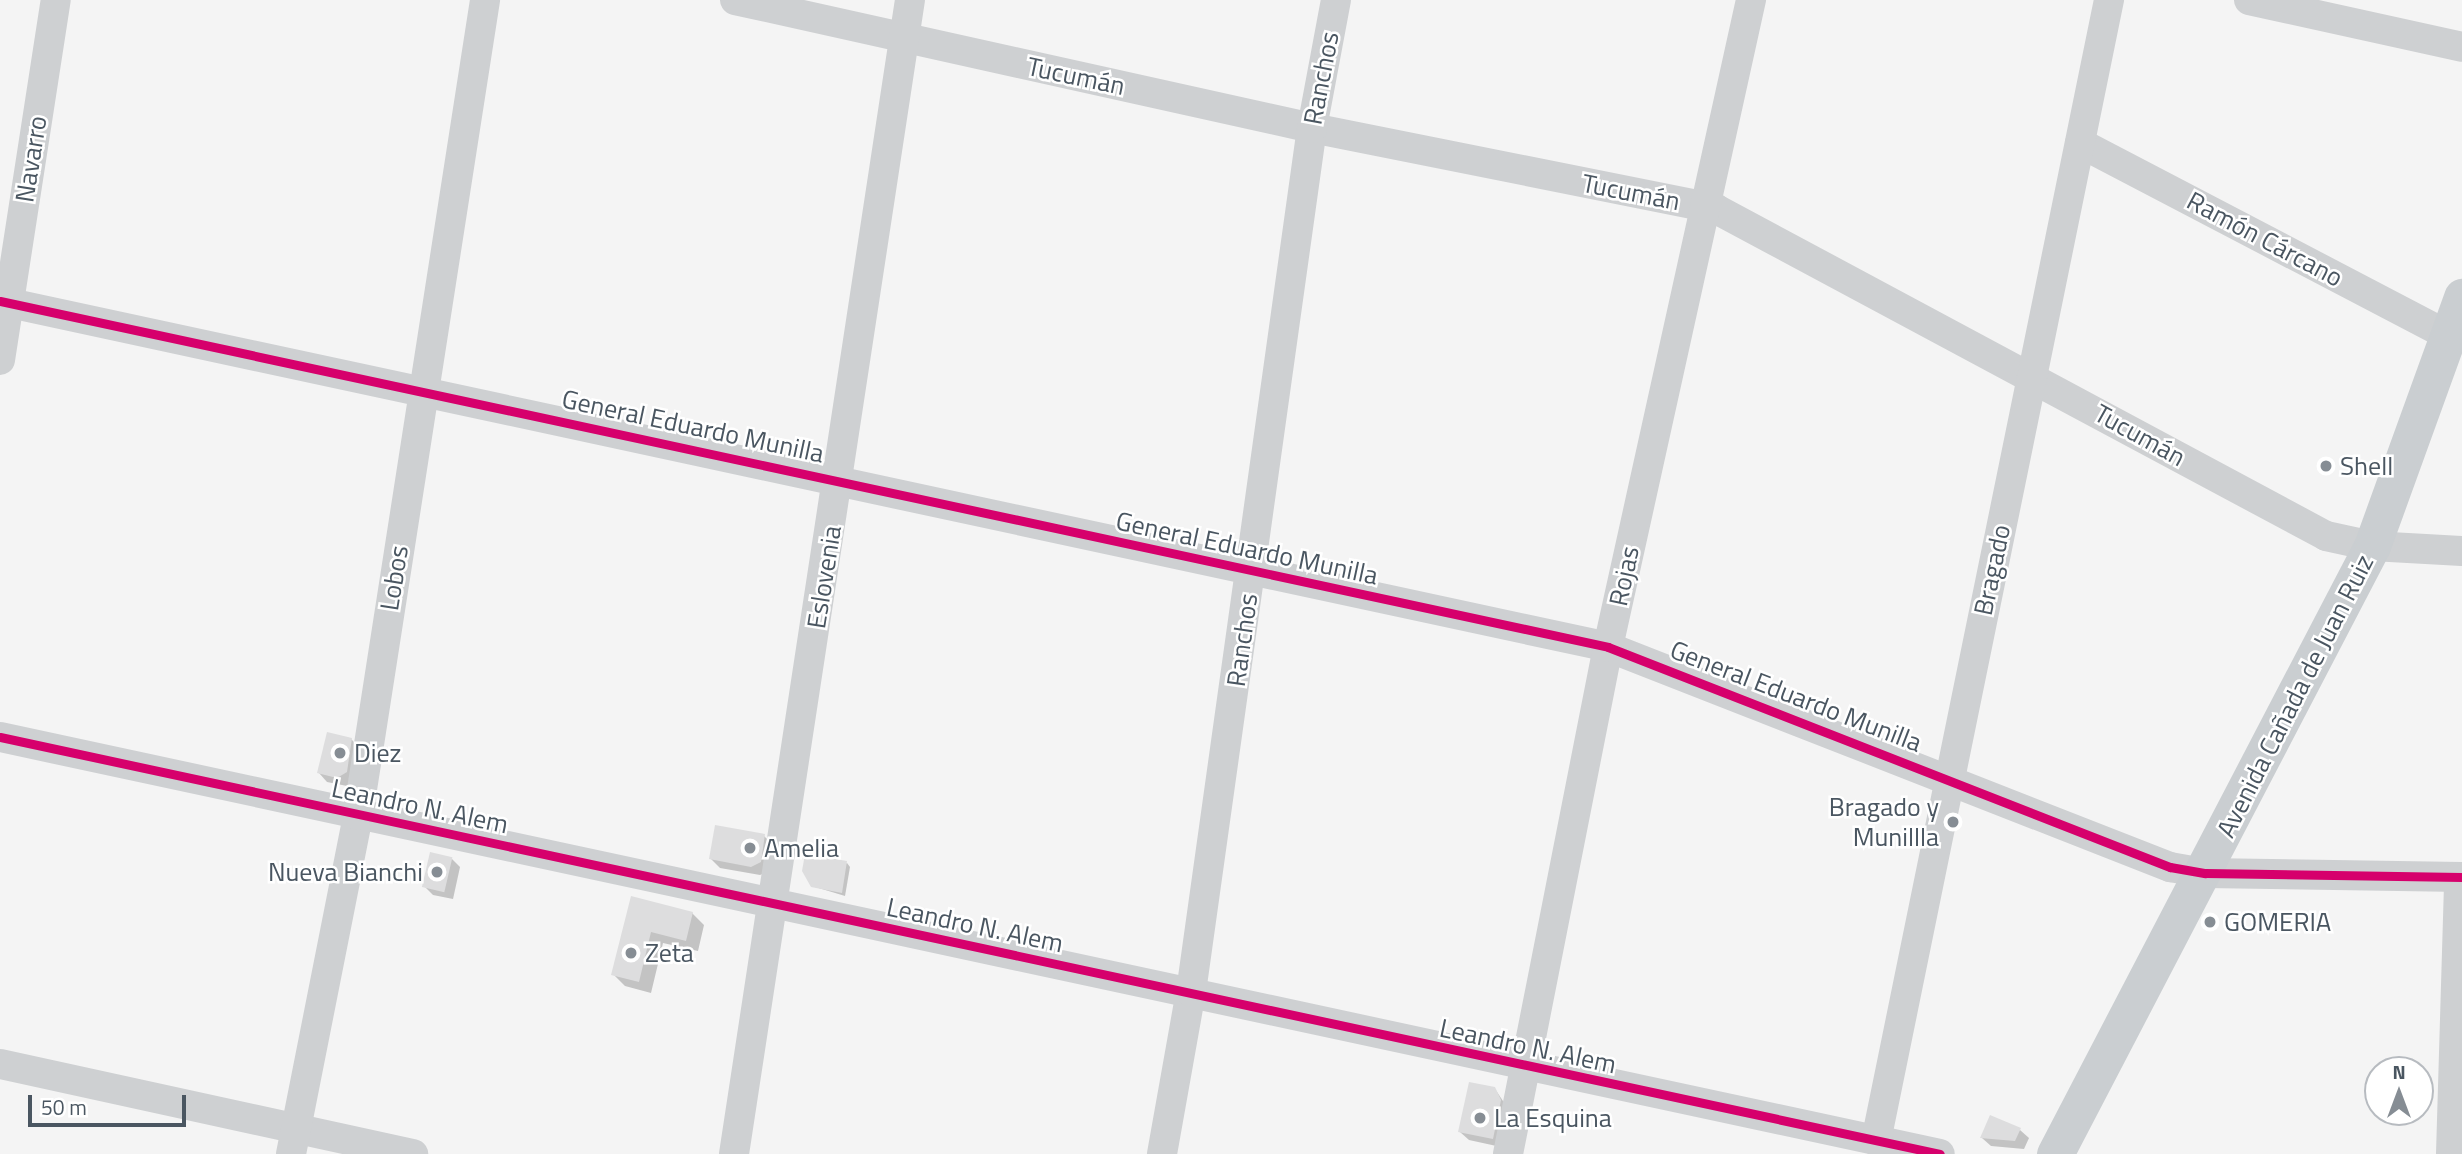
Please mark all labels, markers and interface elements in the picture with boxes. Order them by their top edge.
street label: Ranchos [1297,29,1345,127]
street label: Tucumán [1024,50,1128,102]
street label: Navarro [9,113,53,205]
street label: Tucumán [1579,167,1683,217]
street label: Ramón Cárcano [2182,185,2348,293]
street label: General Eduardo Munilla [559,383,827,469]
street label: Tucumán [2089,397,2191,473]
place label: Shell [2340,450,2393,482]
marker: Shell [2318,458,2334,474]
street label: General Eduardo Munilla [1113,505,1381,591]
street label: Bragado [1967,522,2017,618]
street label: Eslovenia [800,523,848,631]
street label: Lobos [373,543,415,613]
street label: Rojas [1602,543,1646,609]
street label: Avenida Cañada de Juan Ruiz [2210,549,2380,843]
street label: Ranchos [1220,591,1264,689]
street label: General Eduardo Munilla [1666,634,1926,758]
place label: Diez [354,737,401,769]
marker: Diez [332,745,348,761]
street label: Leandro N. Alem [329,772,511,840]
place label: Bragado y Munillla [1829,791,1939,852]
marker: Bragado y Munillla [1945,814,1961,830]
place label: Amelia [764,832,839,864]
marker: Amelia [742,840,758,856]
place label: Nueva Bianchi [268,856,423,888]
marker: Nueva Bianchi [429,864,445,880]
street label: Leandro N. Alem [884,891,1066,959]
place label: GOMERIA [2224,906,2331,938]
marker: GOMERIA [2202,914,2218,930]
place label: Zeta [645,937,694,969]
marker: Zeta [623,945,639,961]
street label: Leandro N. Alem [1437,1012,1619,1080]
north arrow [2364,1056,2434,1126]
text: N [2392,1057,2406,1086]
scale bar [32,1080,189,1124]
text: 50 m [41,1091,87,1123]
place label: La Esquina [1494,1102,1612,1134]
marker: La Esquina [1472,1110,1488,1126]

